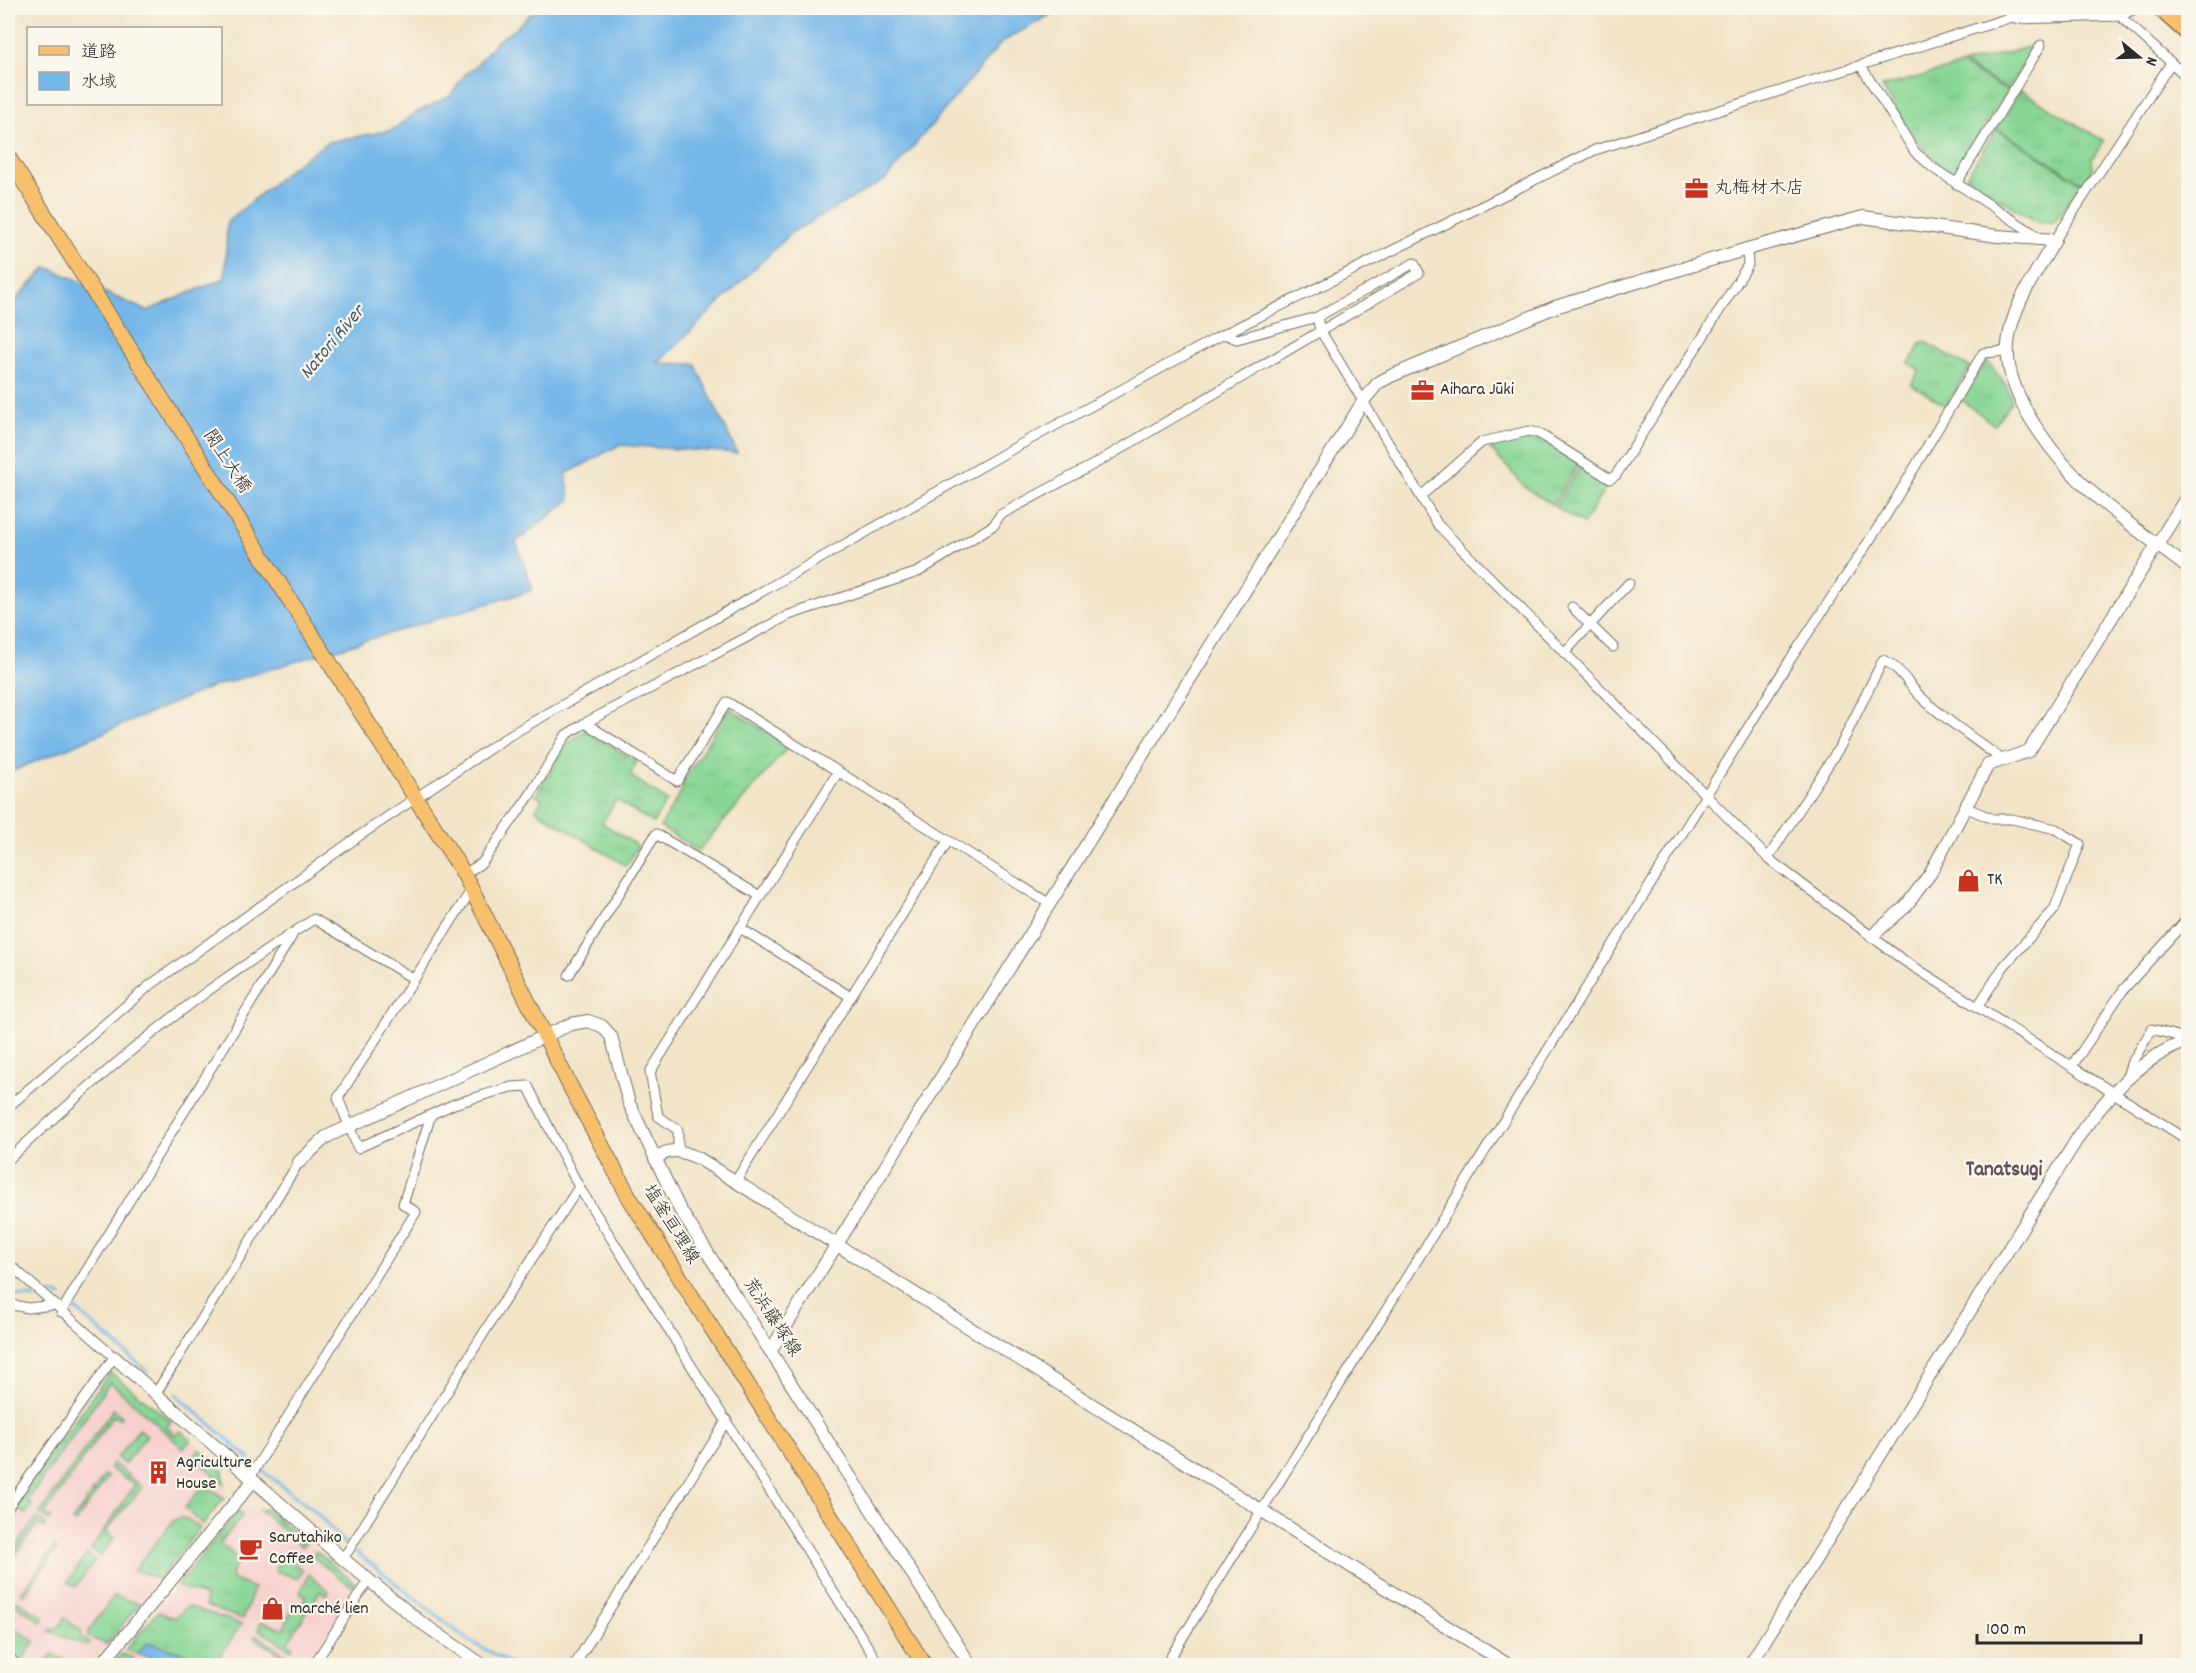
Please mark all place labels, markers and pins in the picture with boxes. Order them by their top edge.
office icon: 丸梅材木店 [1683,176,1709,202]
place label: 丸梅材木店 [1714,177,1804,202]
office icon: Aihara Jūki [1409,377,1435,403]
place label: Aihara Jūki [1440,378,1514,403]
shop icon: TK [1956,867,1982,893]
place label: TK [1987,868,2003,893]
place label: Agriculture House [176,1451,252,1497]
building icon: Agriculture House [145,1460,171,1486]
place label: Sarutahiko Coffee [269,1526,342,1572]
cafe icon: Sarutahiko Coffee [238,1535,264,1561]
shop icon: marché lien [259,1596,285,1622]
place label: marché lien [290,1597,369,1622]

